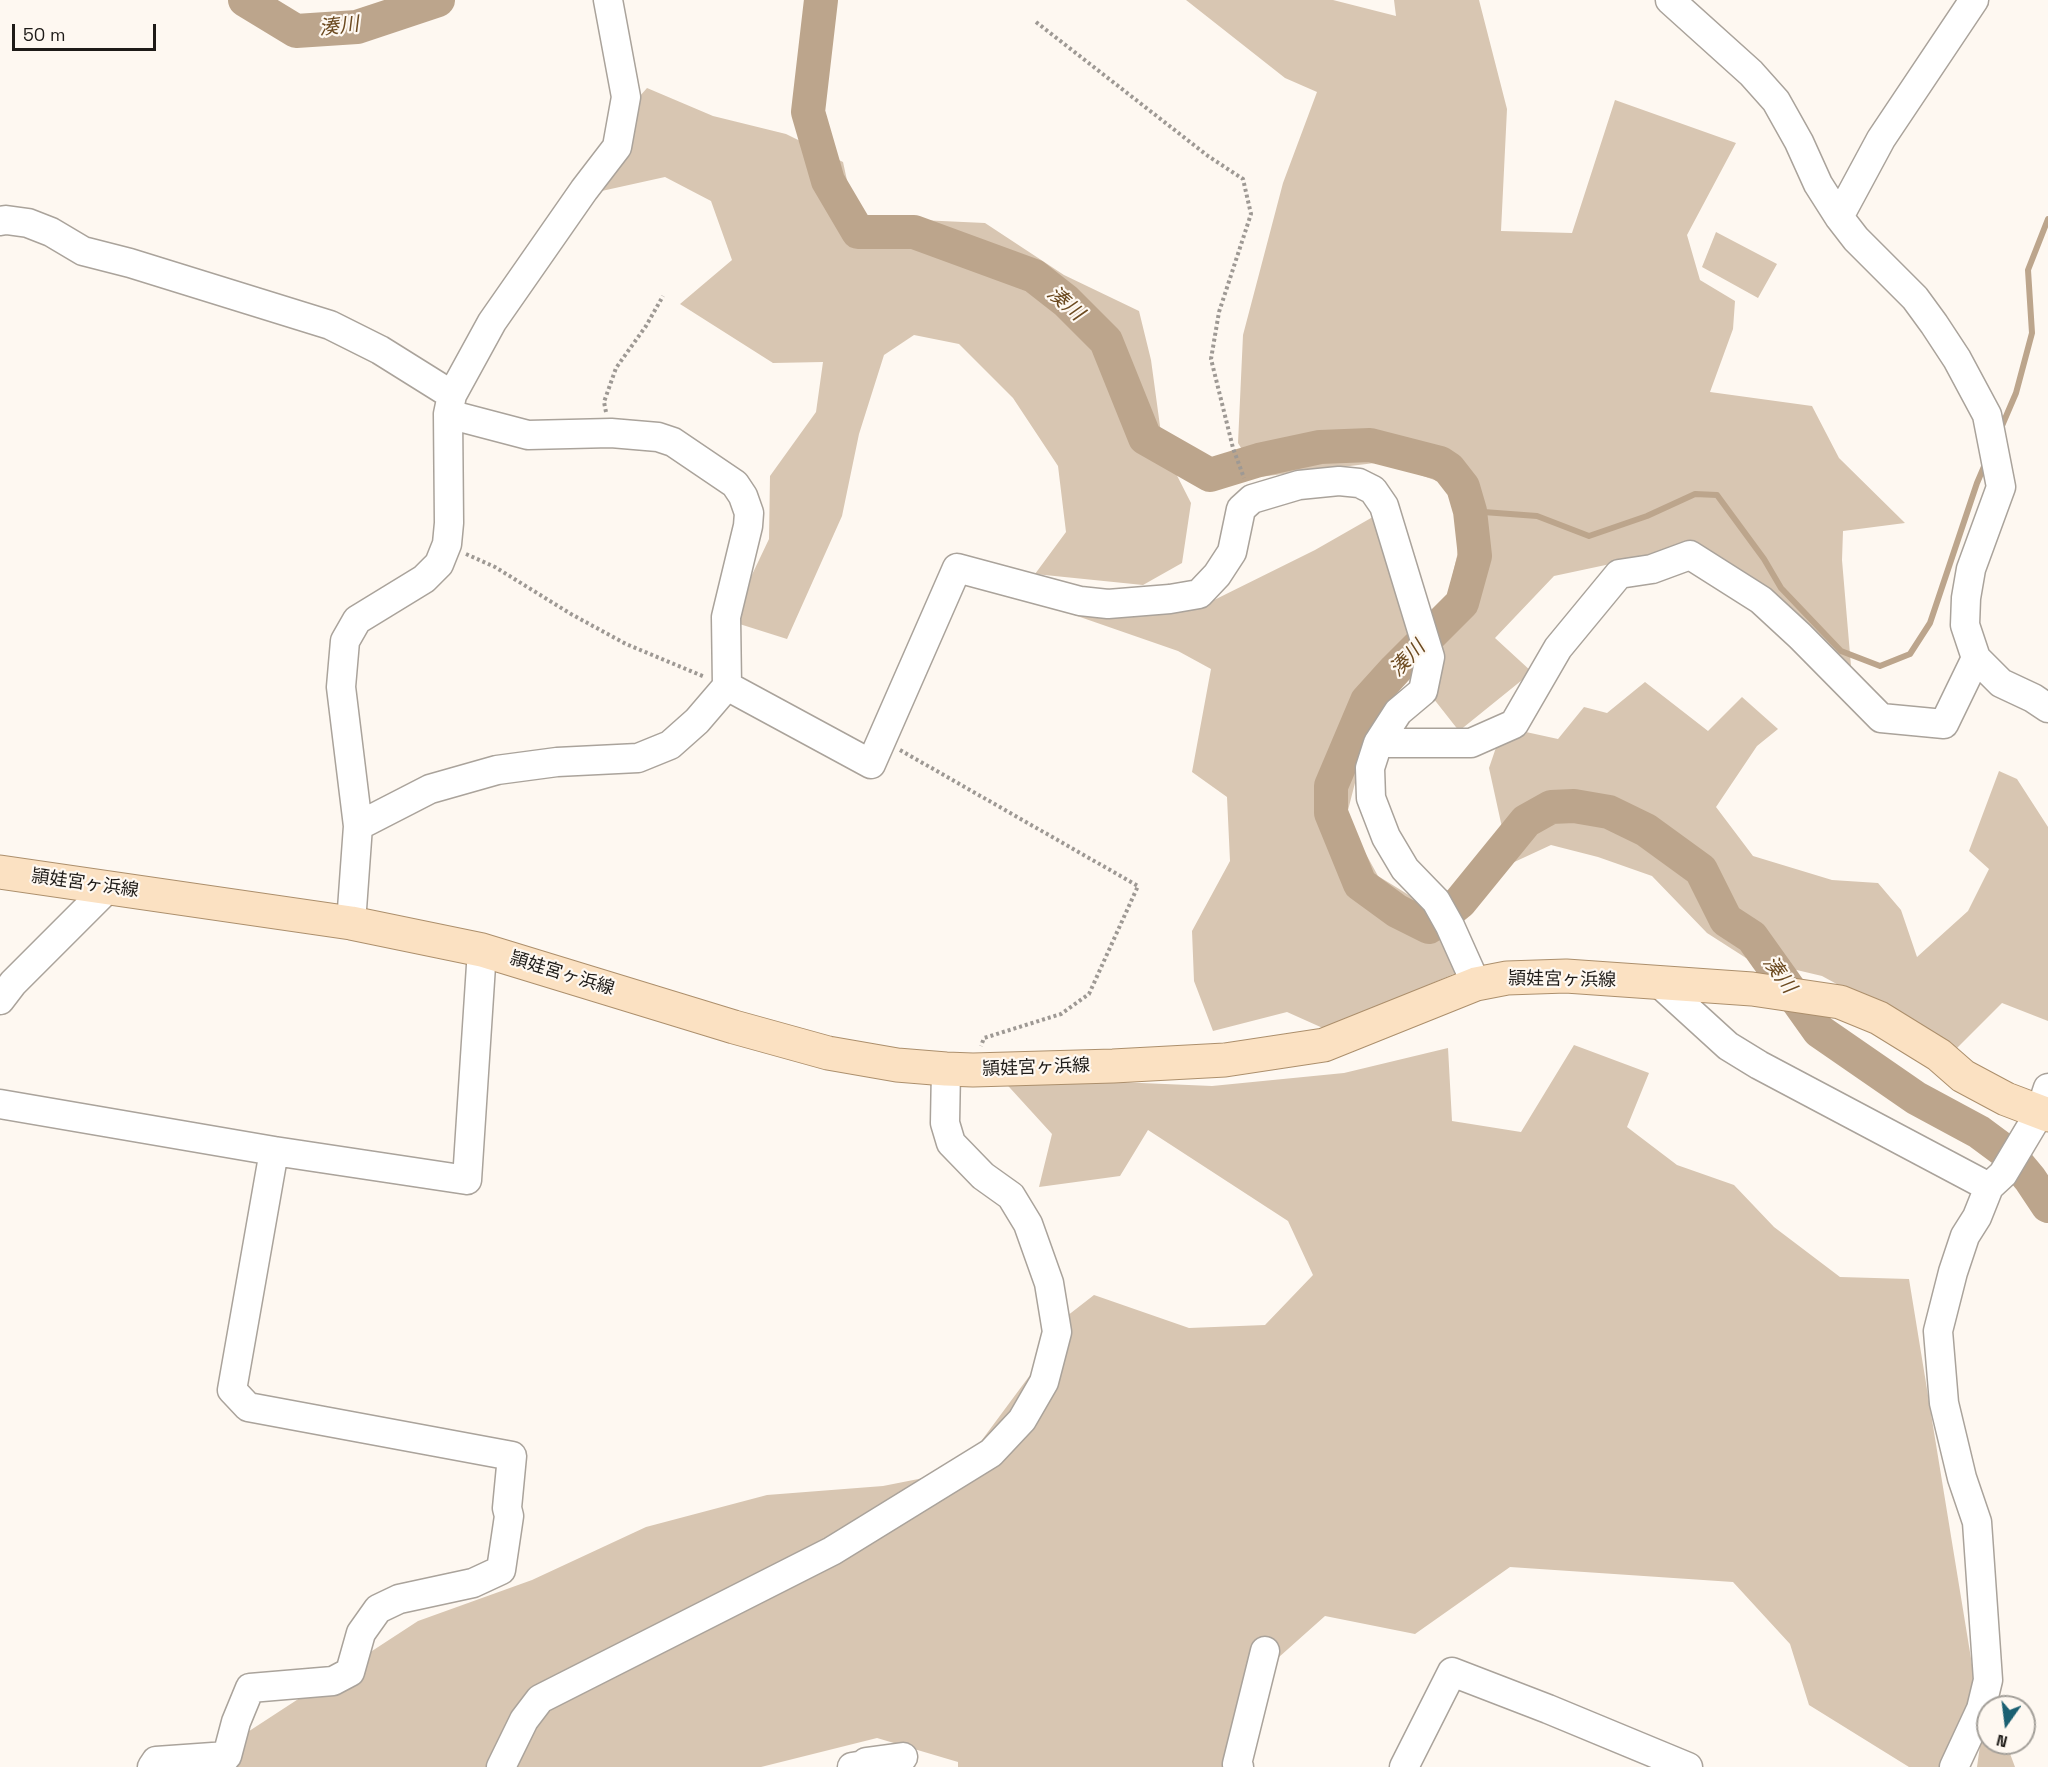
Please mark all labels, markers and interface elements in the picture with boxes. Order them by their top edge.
scale bar [15,12,159,50]
water label: 湊川 [318,13,360,41]
text: 50 m [23,23,65,46]
water label: 湊川 [1042,282,1088,326]
water label: 湊川 [1385,636,1431,682]
street label: 頴娃宮ヶ浜線 [30,866,140,902]
street label: 頴娃宮ヶ浜線 [507,948,617,1000]
water label: 湊川 [1758,952,1800,998]
street label: 頴娃宮ヶ浜線 [1508,968,1616,992]
street label: 頴娃宮ヶ浜線 [982,1055,1090,1081]
north arrow [1976,1695,2036,1755]
text: N [1994,1730,2010,1752]

